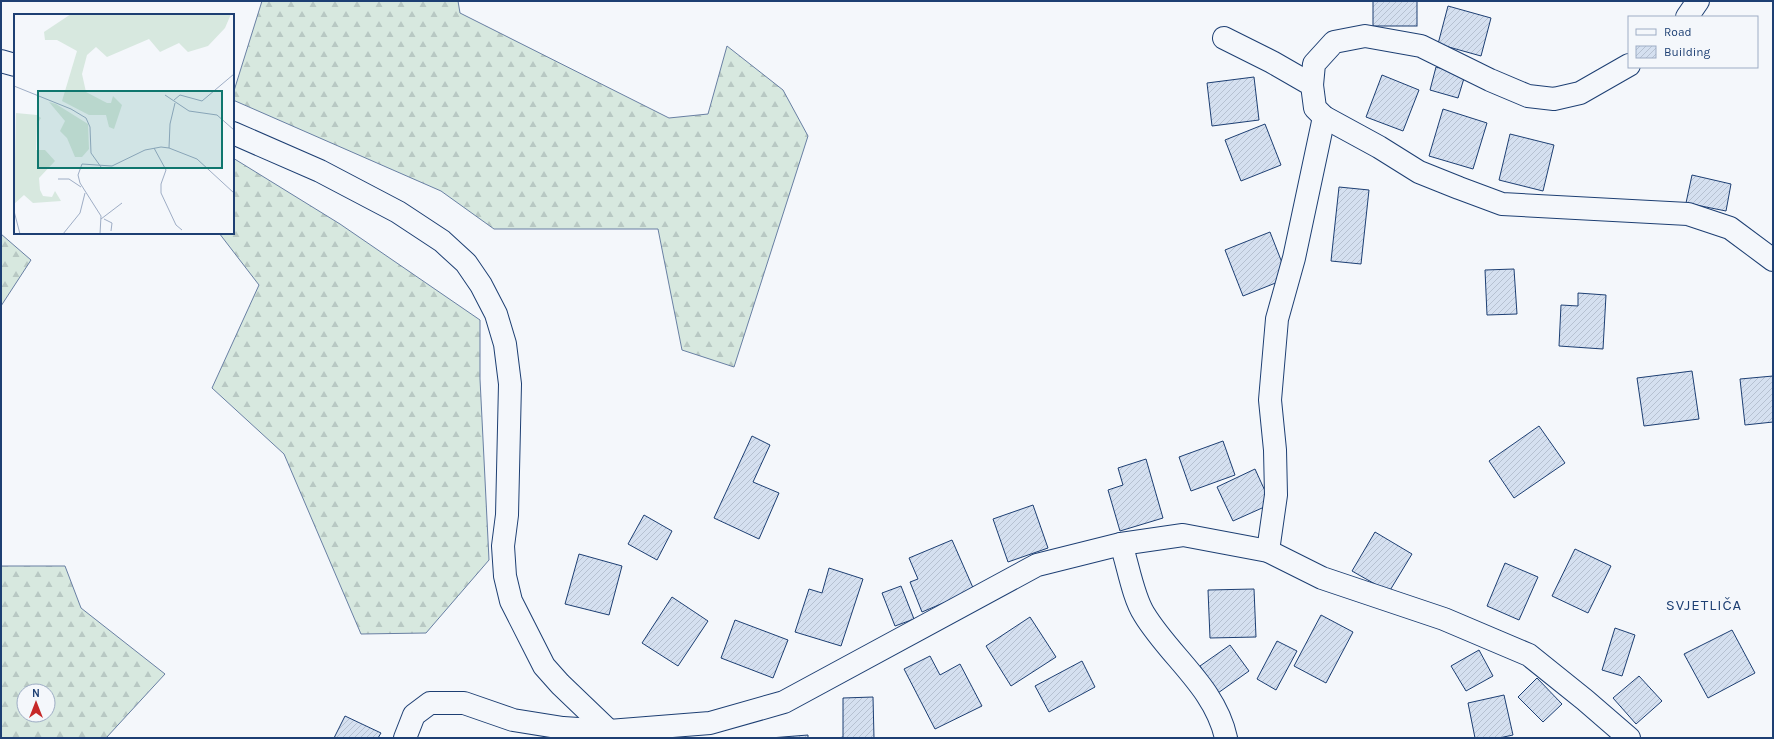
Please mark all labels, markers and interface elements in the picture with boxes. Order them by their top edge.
inset map [14,14,234,234]
legend [1628,16,1758,68]
text: Road [1664,25,1692,39]
text: Building [1664,45,1711,59]
district label: SVJETLIČA [1666,596,1742,614]
north arrow [16,683,56,723]
text: N [32,687,40,700]

